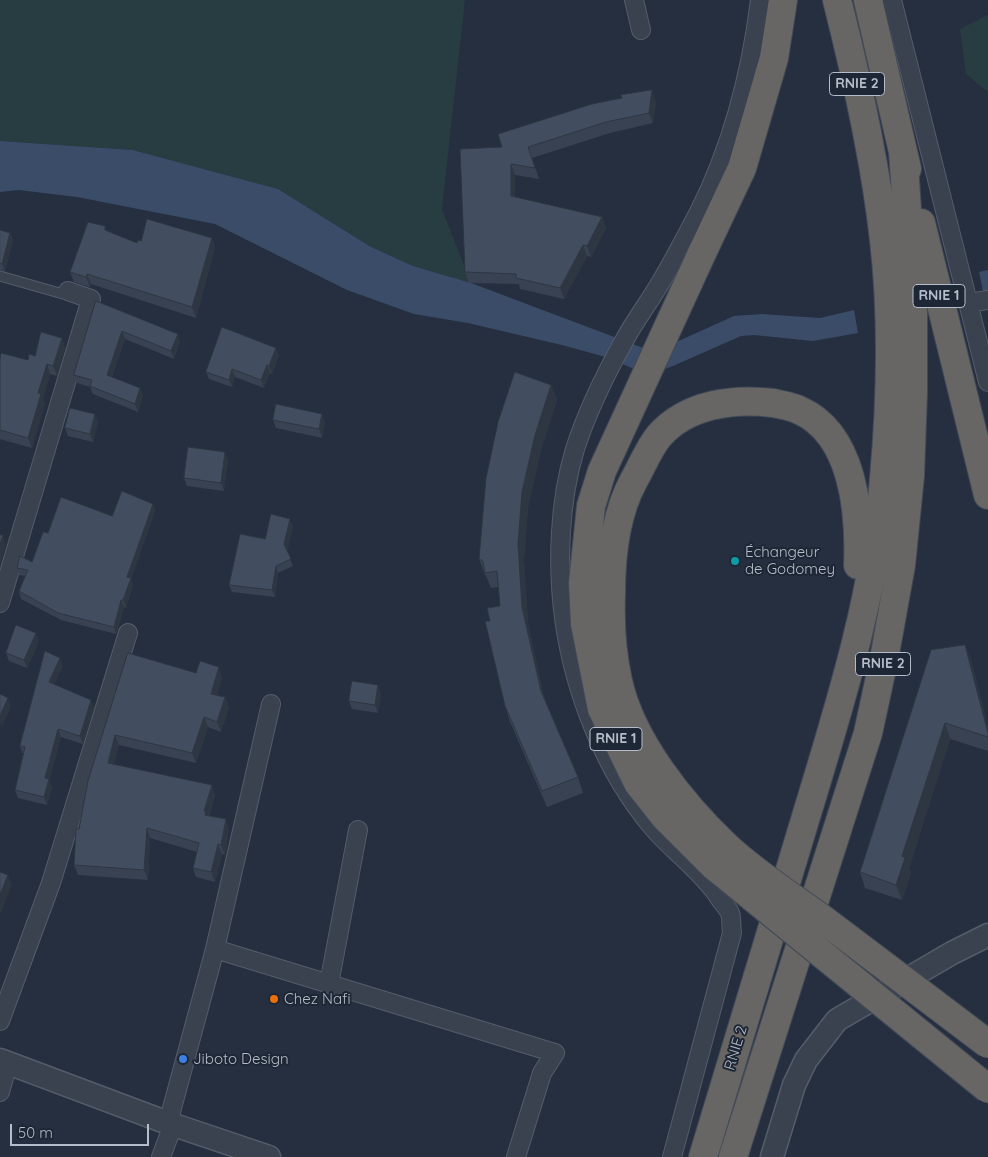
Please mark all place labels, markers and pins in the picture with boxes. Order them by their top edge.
place label: Échangeur de Godomey [745,543,835,578]
marker: Échangeur de Godomey [729,555,741,567]
place label: Chez Nafi [284,990,351,1008]
marker: Chez Nafi [268,993,280,1005]
place label: Jiboto Design [193,1050,289,1068]
marker: Jiboto Design [177,1053,189,1065]

